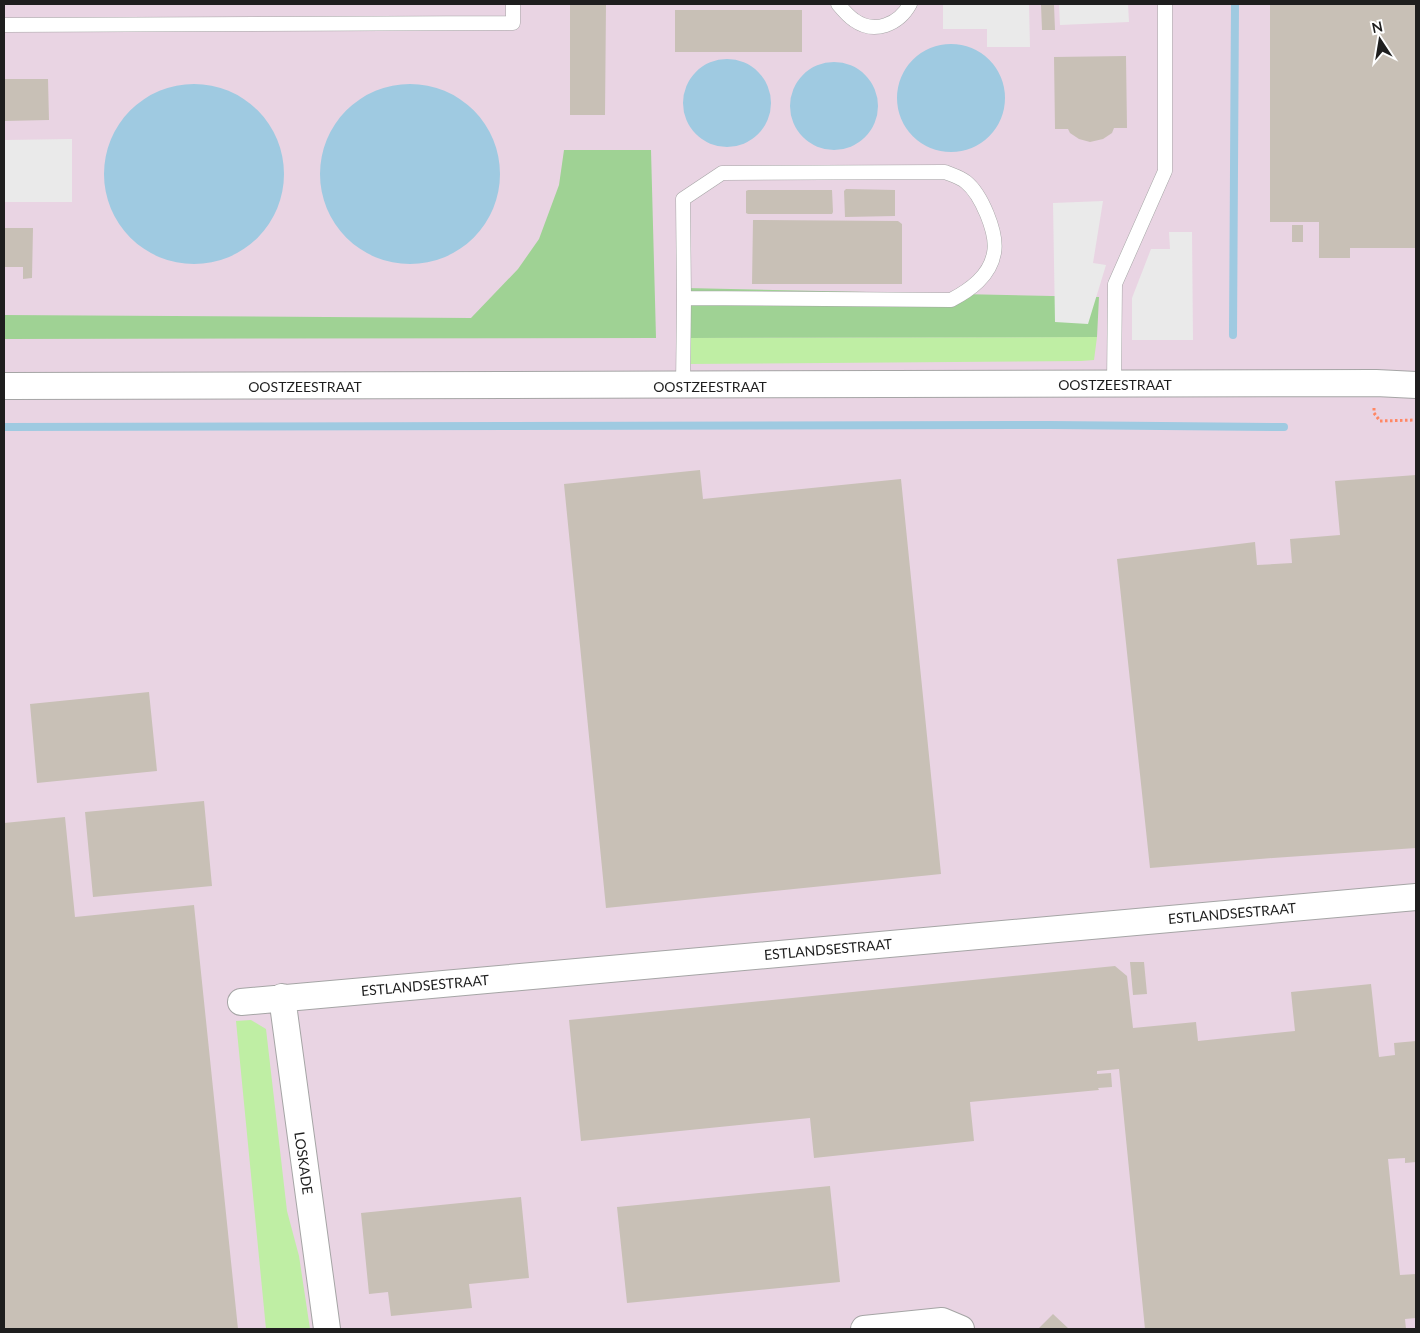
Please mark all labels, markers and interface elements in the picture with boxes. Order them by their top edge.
north arrow [1355,15,1405,65]
text: N [1370,17,1384,36]
street label: OOSTZEESTRAAT [1058,376,1173,393]
street label: OOSTZEESTRAAT [248,378,363,395]
street label: OOSTZEESTRAAT [653,378,768,395]
street label: ESTLANDSESTRAAT [1167,899,1297,927]
street label: ESTLANDSESTRAAT [763,935,893,963]
street label: ESTLANDSESTRAAT [360,971,490,999]
street label: LOSKADE [291,1131,317,1195]

